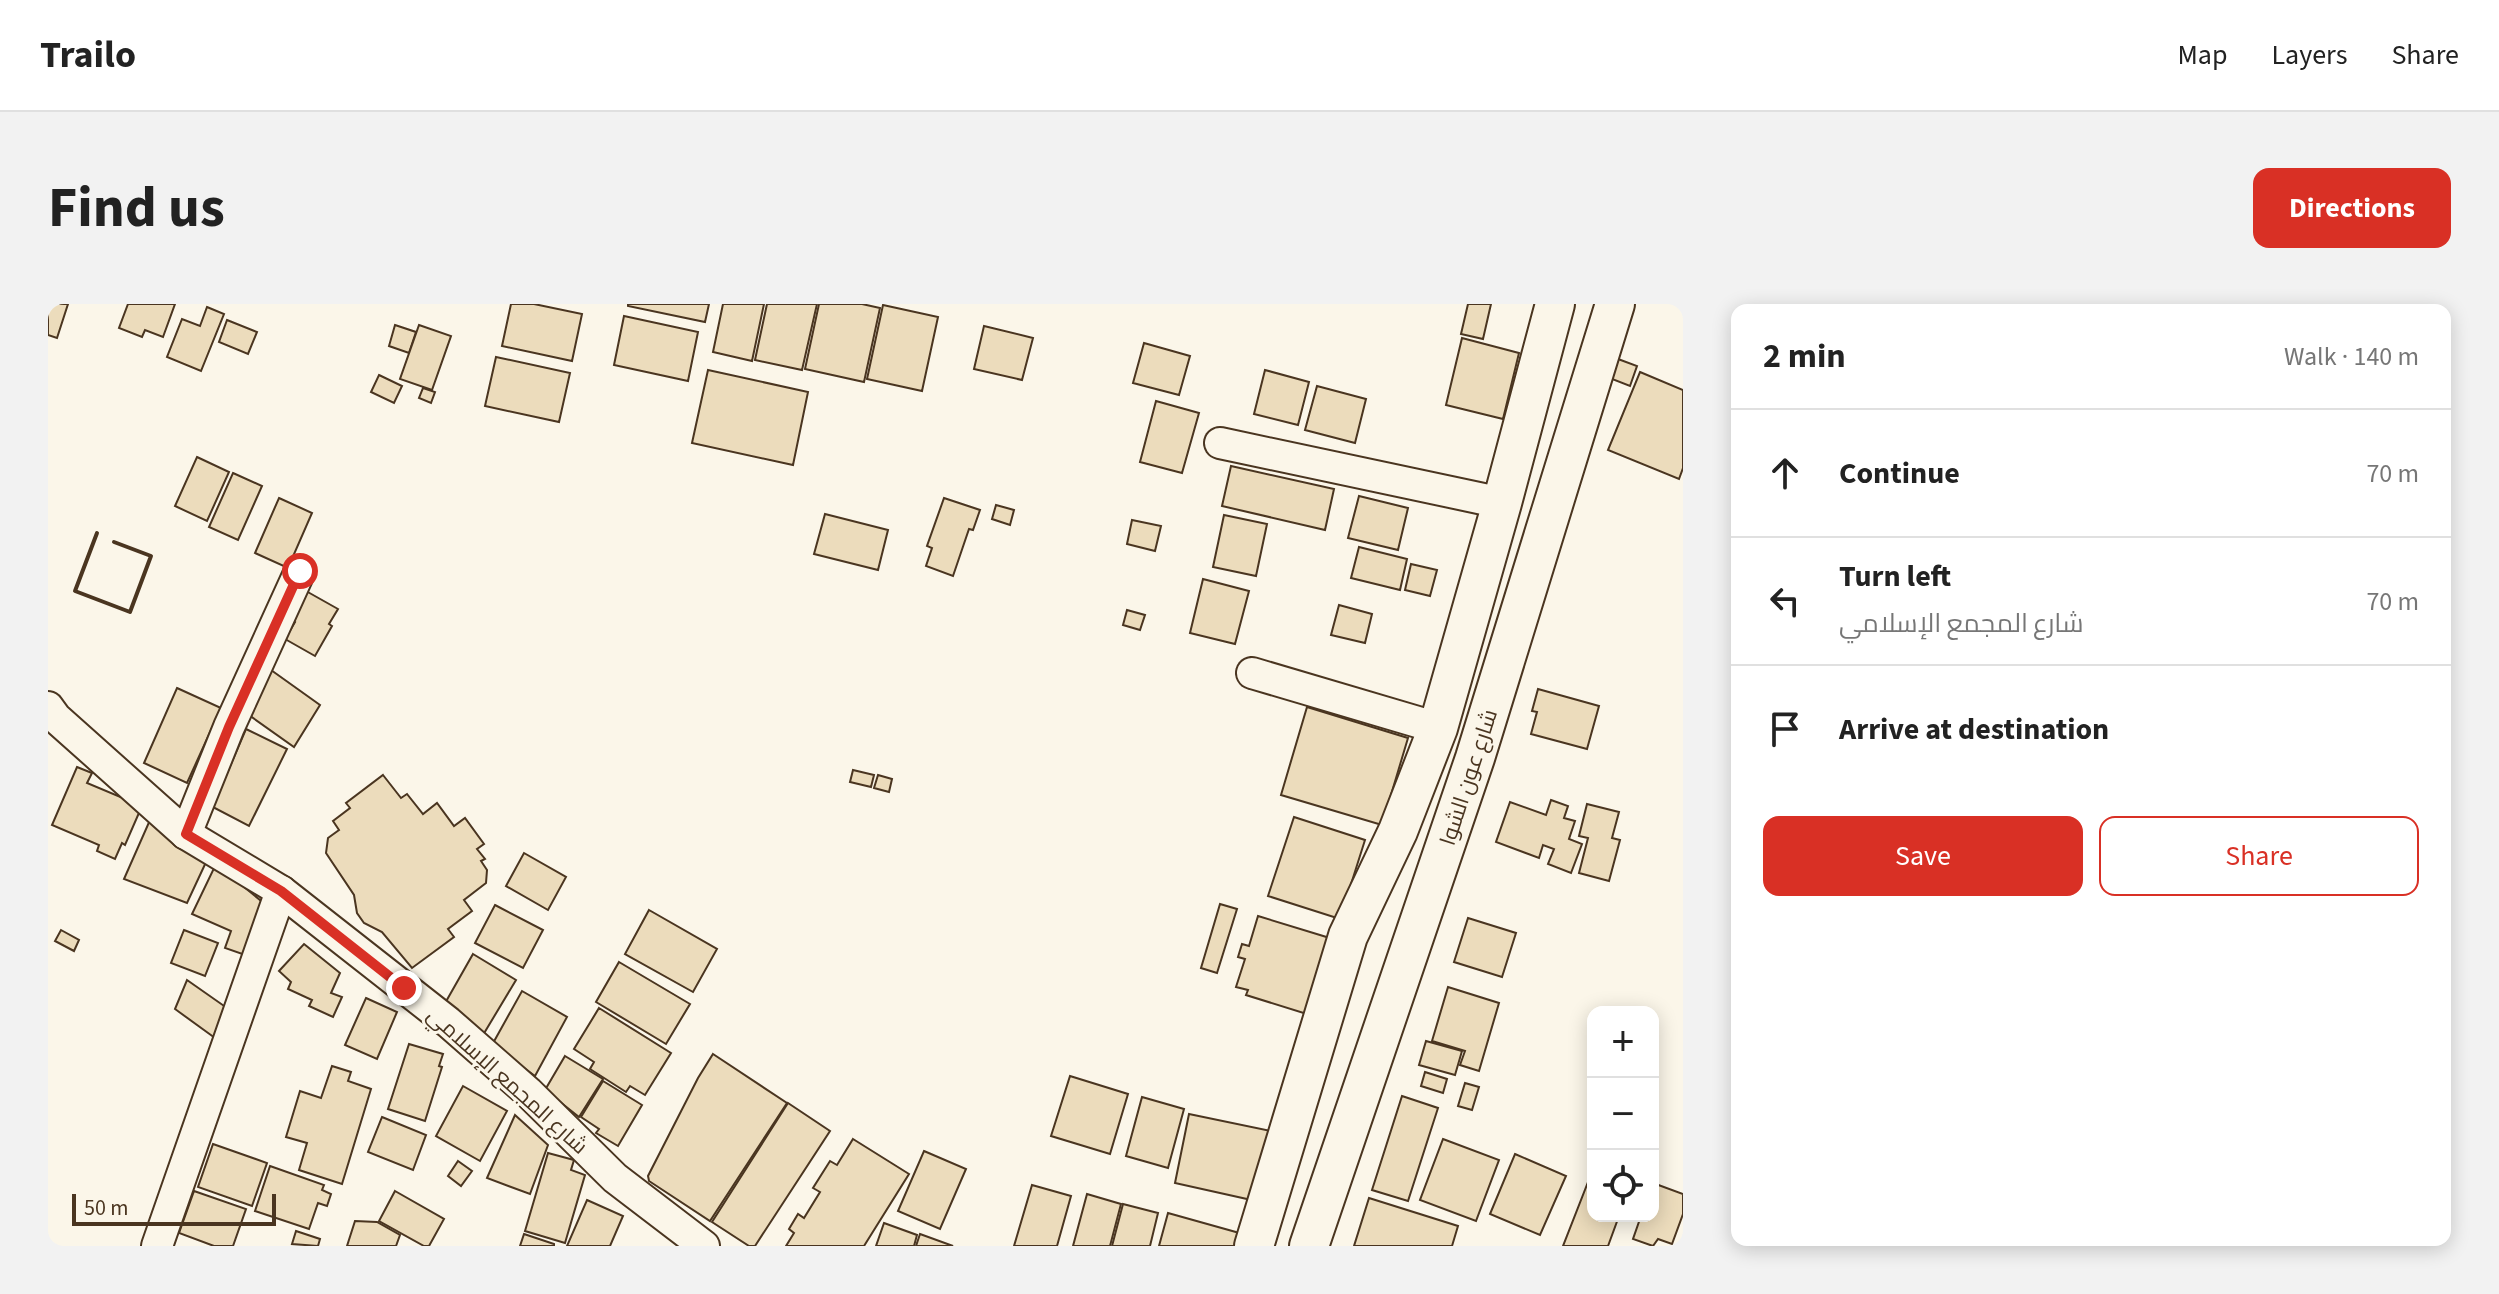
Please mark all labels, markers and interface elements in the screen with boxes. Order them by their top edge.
text: Trailo [40,28,136,82]
text: Map [2177,35,2227,75]
text: Layers [2271,35,2347,75]
text: Share [2391,35,2459,75]
button: Directions [2253,168,2451,248]
text: Find us [48,169,225,248]
text: 2 min [1763,332,1846,381]
text: Walk · 140 m [2284,338,2419,375]
icon: ahead [1763,451,1807,495]
text: Continue [1839,452,1960,495]
text: 70 m [2366,455,2419,492]
route start [282,553,318,589]
text: Turn left [1839,555,1951,598]
icon: left [1763,579,1807,623]
text: 70 m [2366,583,2419,620]
text: شارع المجمع الإسلامي [1839,605,2083,642]
street label: شارع عون الشوا [1432,705,1506,849]
icon: arrive [1763,707,1807,751]
text: Arrive at destination [1839,708,2109,751]
button: Save [1763,816,2083,896]
button: Share [2099,816,2419,896]
route end [386,970,422,1006]
street label: شارع المجمع الإسلامي [420,1000,595,1162]
map controls [1587,1006,1659,1222]
button: + [1587,1006,1659,1078]
button: − [1587,1078,1659,1150]
button: locate [1587,1150,1659,1222]
scale bar [72,1190,276,1226]
text: 50 m [84,1192,129,1224]

